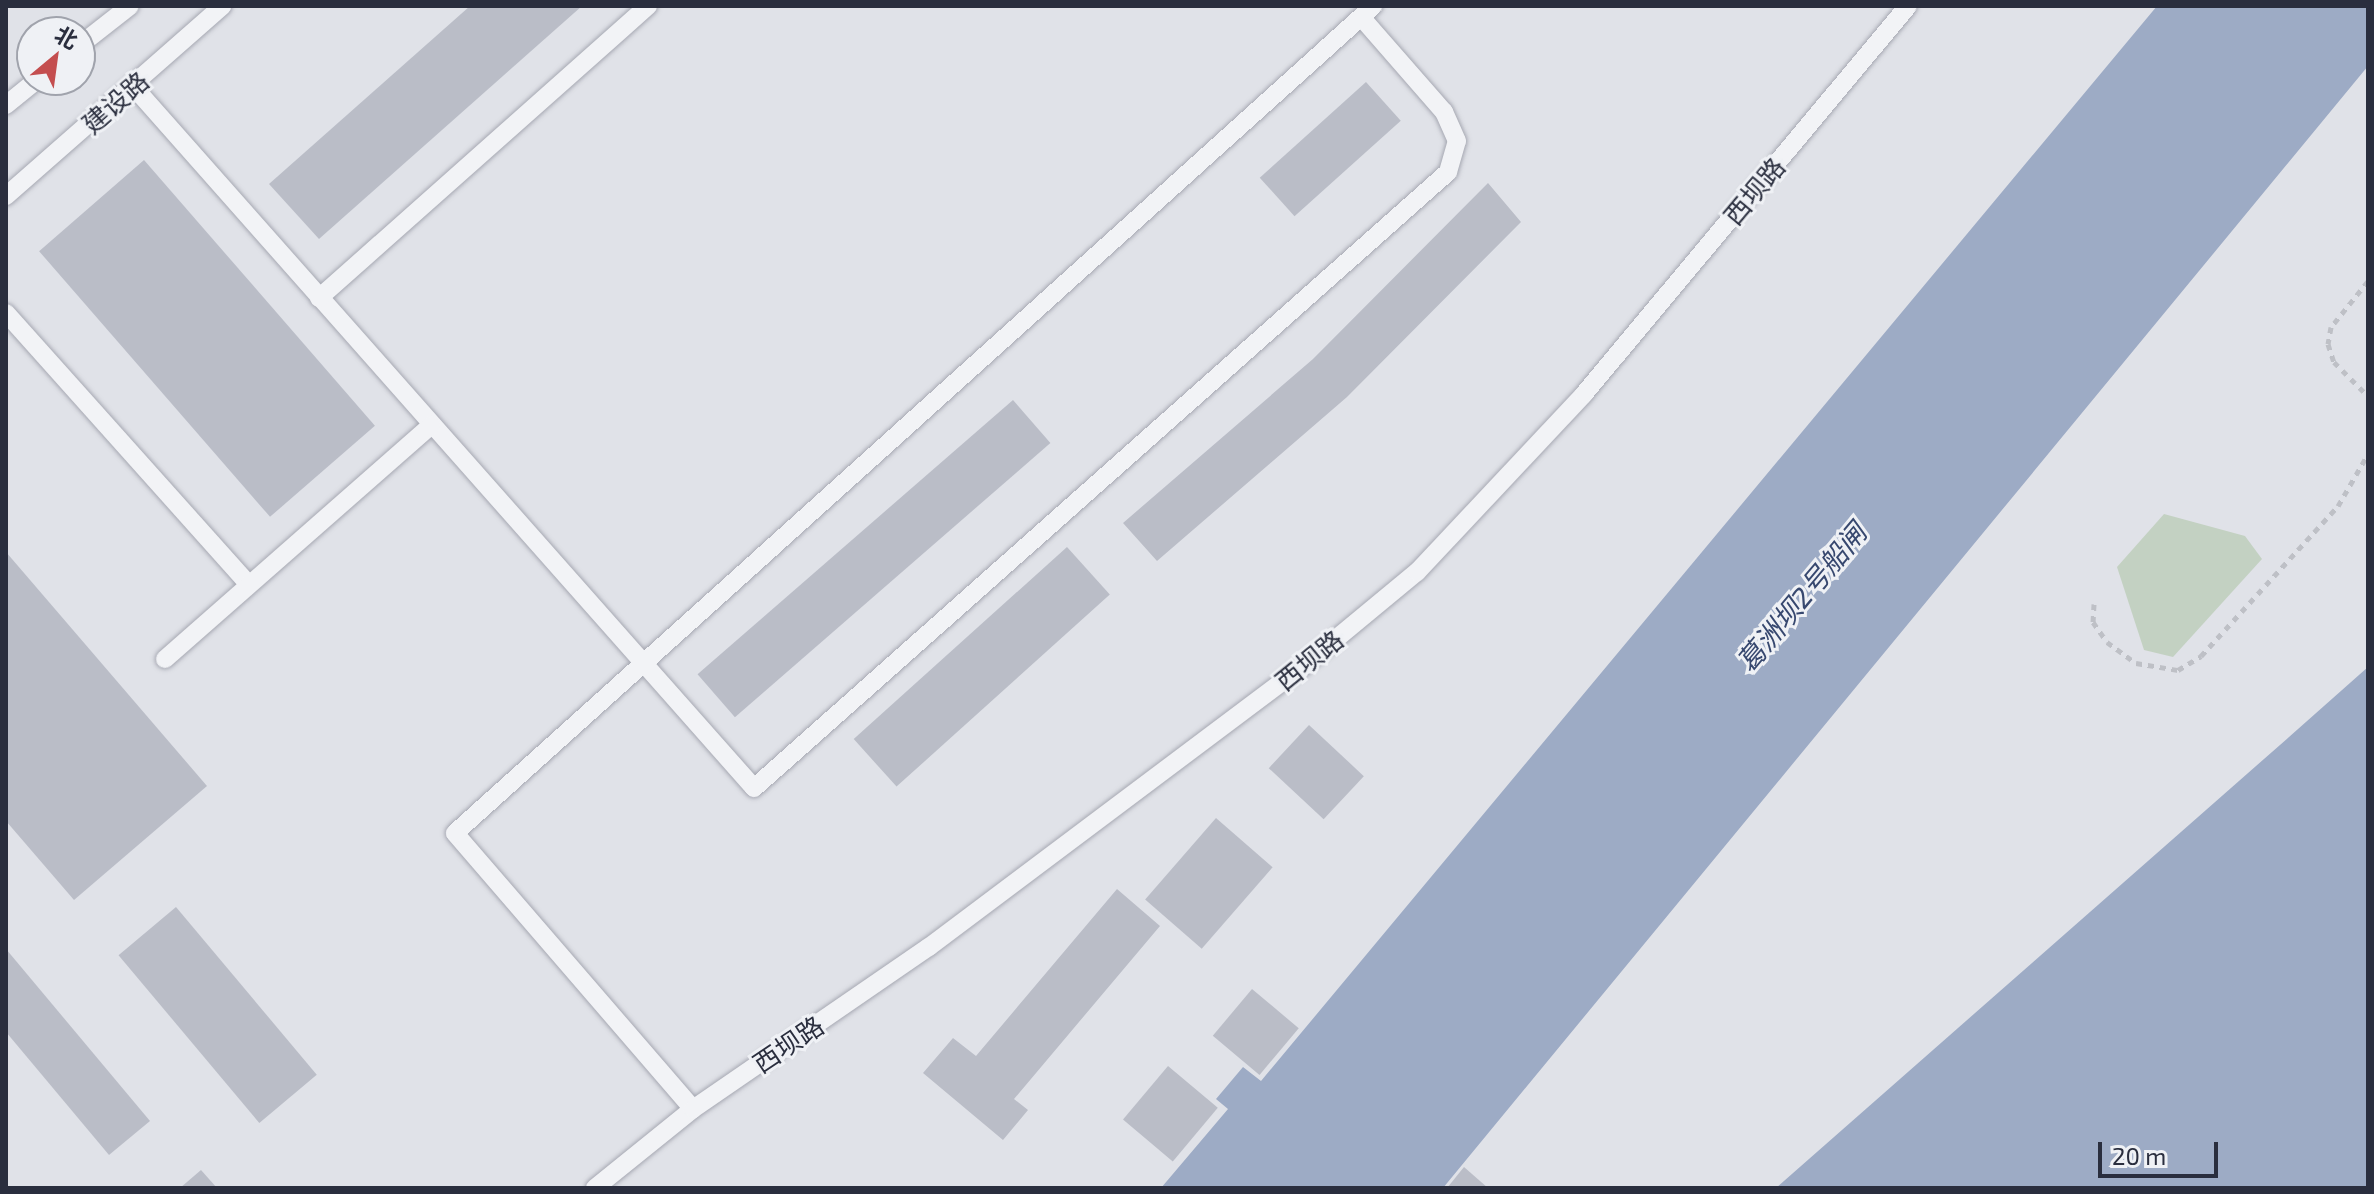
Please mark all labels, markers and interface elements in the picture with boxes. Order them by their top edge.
north arrow [16,16,96,96]
text: 北 [51,20,83,53]
street label: 建设路 [75,65,155,139]
street label: 西坝路 [1717,151,1791,231]
water label: 葛洲坝2号船闸 [1729,516,1873,678]
street label: 西坝路 [1269,623,1349,697]
street label: 西坝路 [747,1009,829,1079]
scale bar [2102,1126,2222,1176]
text: 20 m [2112,1141,2166,1170]

